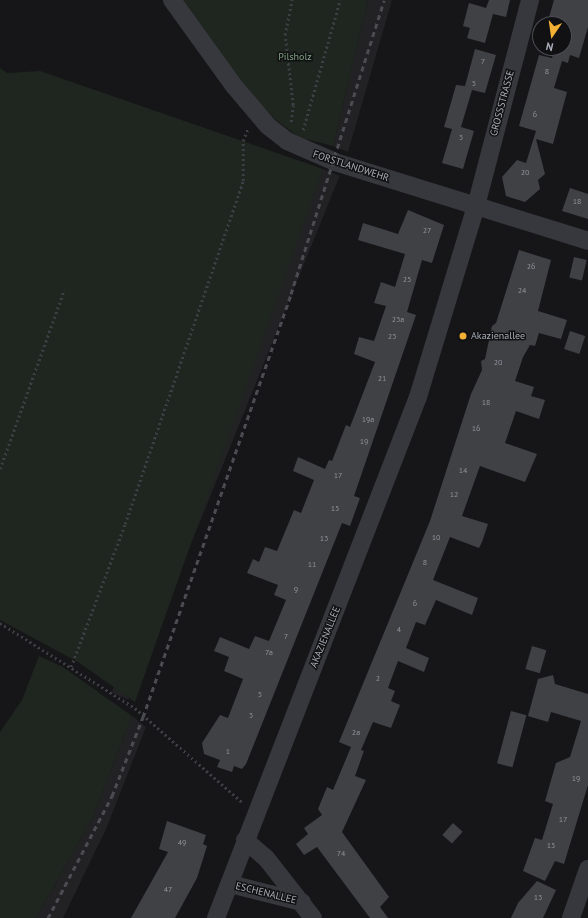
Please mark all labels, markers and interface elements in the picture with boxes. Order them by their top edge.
north arrow [532,16,572,56]
text: N [544,39,555,54]
park label: Pilsholz [278,51,312,63]
house number: 7 [481,57,485,67]
house number: 8 [545,67,549,77]
street label: GROSSSTRASSE [487,69,517,137]
house number: 5 [472,79,476,89]
house number: 6 [533,110,537,120]
house number: 3 [459,133,463,143]
street label: FORSTLANDWEHR [311,148,391,184]
house number: 20 [521,168,529,178]
house number: 18 [573,197,581,207]
house number: 27 [423,226,431,236]
house number: 26 [527,262,535,272]
house number: 25 [403,275,411,285]
house number: 24 [518,286,526,296]
house number: 23a [392,315,404,325]
place label: Akazienallee [471,330,525,342]
marker: Akazienallee [458,331,468,341]
house number: 23 [388,332,396,342]
house number: 20 [494,358,502,368]
house number: 21 [378,374,386,384]
house number: 18 [482,398,490,408]
house number: 19a [362,415,374,425]
house number: 16 [472,424,480,434]
house number: 19 [360,437,368,447]
house number: 14 [459,466,467,476]
house number: 17 [334,471,342,481]
house number: 12 [450,490,458,500]
house number: 15 [331,504,339,514]
house number: 10 [432,533,440,543]
house number: 13 [320,534,328,544]
house number: 8 [423,558,427,568]
house number: 11 [308,560,316,570]
house number: 9 [294,585,298,595]
house number: 6 [413,599,417,609]
street label: AKAZIENALLEE [307,605,343,669]
house number: 4 [397,625,401,635]
house number: 7 [284,632,288,642]
house number: 7a [265,648,273,658]
house number: 2 [376,674,380,684]
house number: 5 [258,690,262,700]
house number: 3 [249,711,253,721]
house number: 2a [352,728,360,738]
house number: 1 [226,747,230,757]
house number: 19 [572,774,580,784]
house number: 17 [559,815,567,825]
house number: 49 [178,838,186,848]
house number: 15 [547,841,555,851]
house number: 74 [337,849,345,859]
street label: ESCHENALLEE [234,880,298,906]
house number: 47 [164,885,172,895]
house number: 13 [534,893,542,903]

